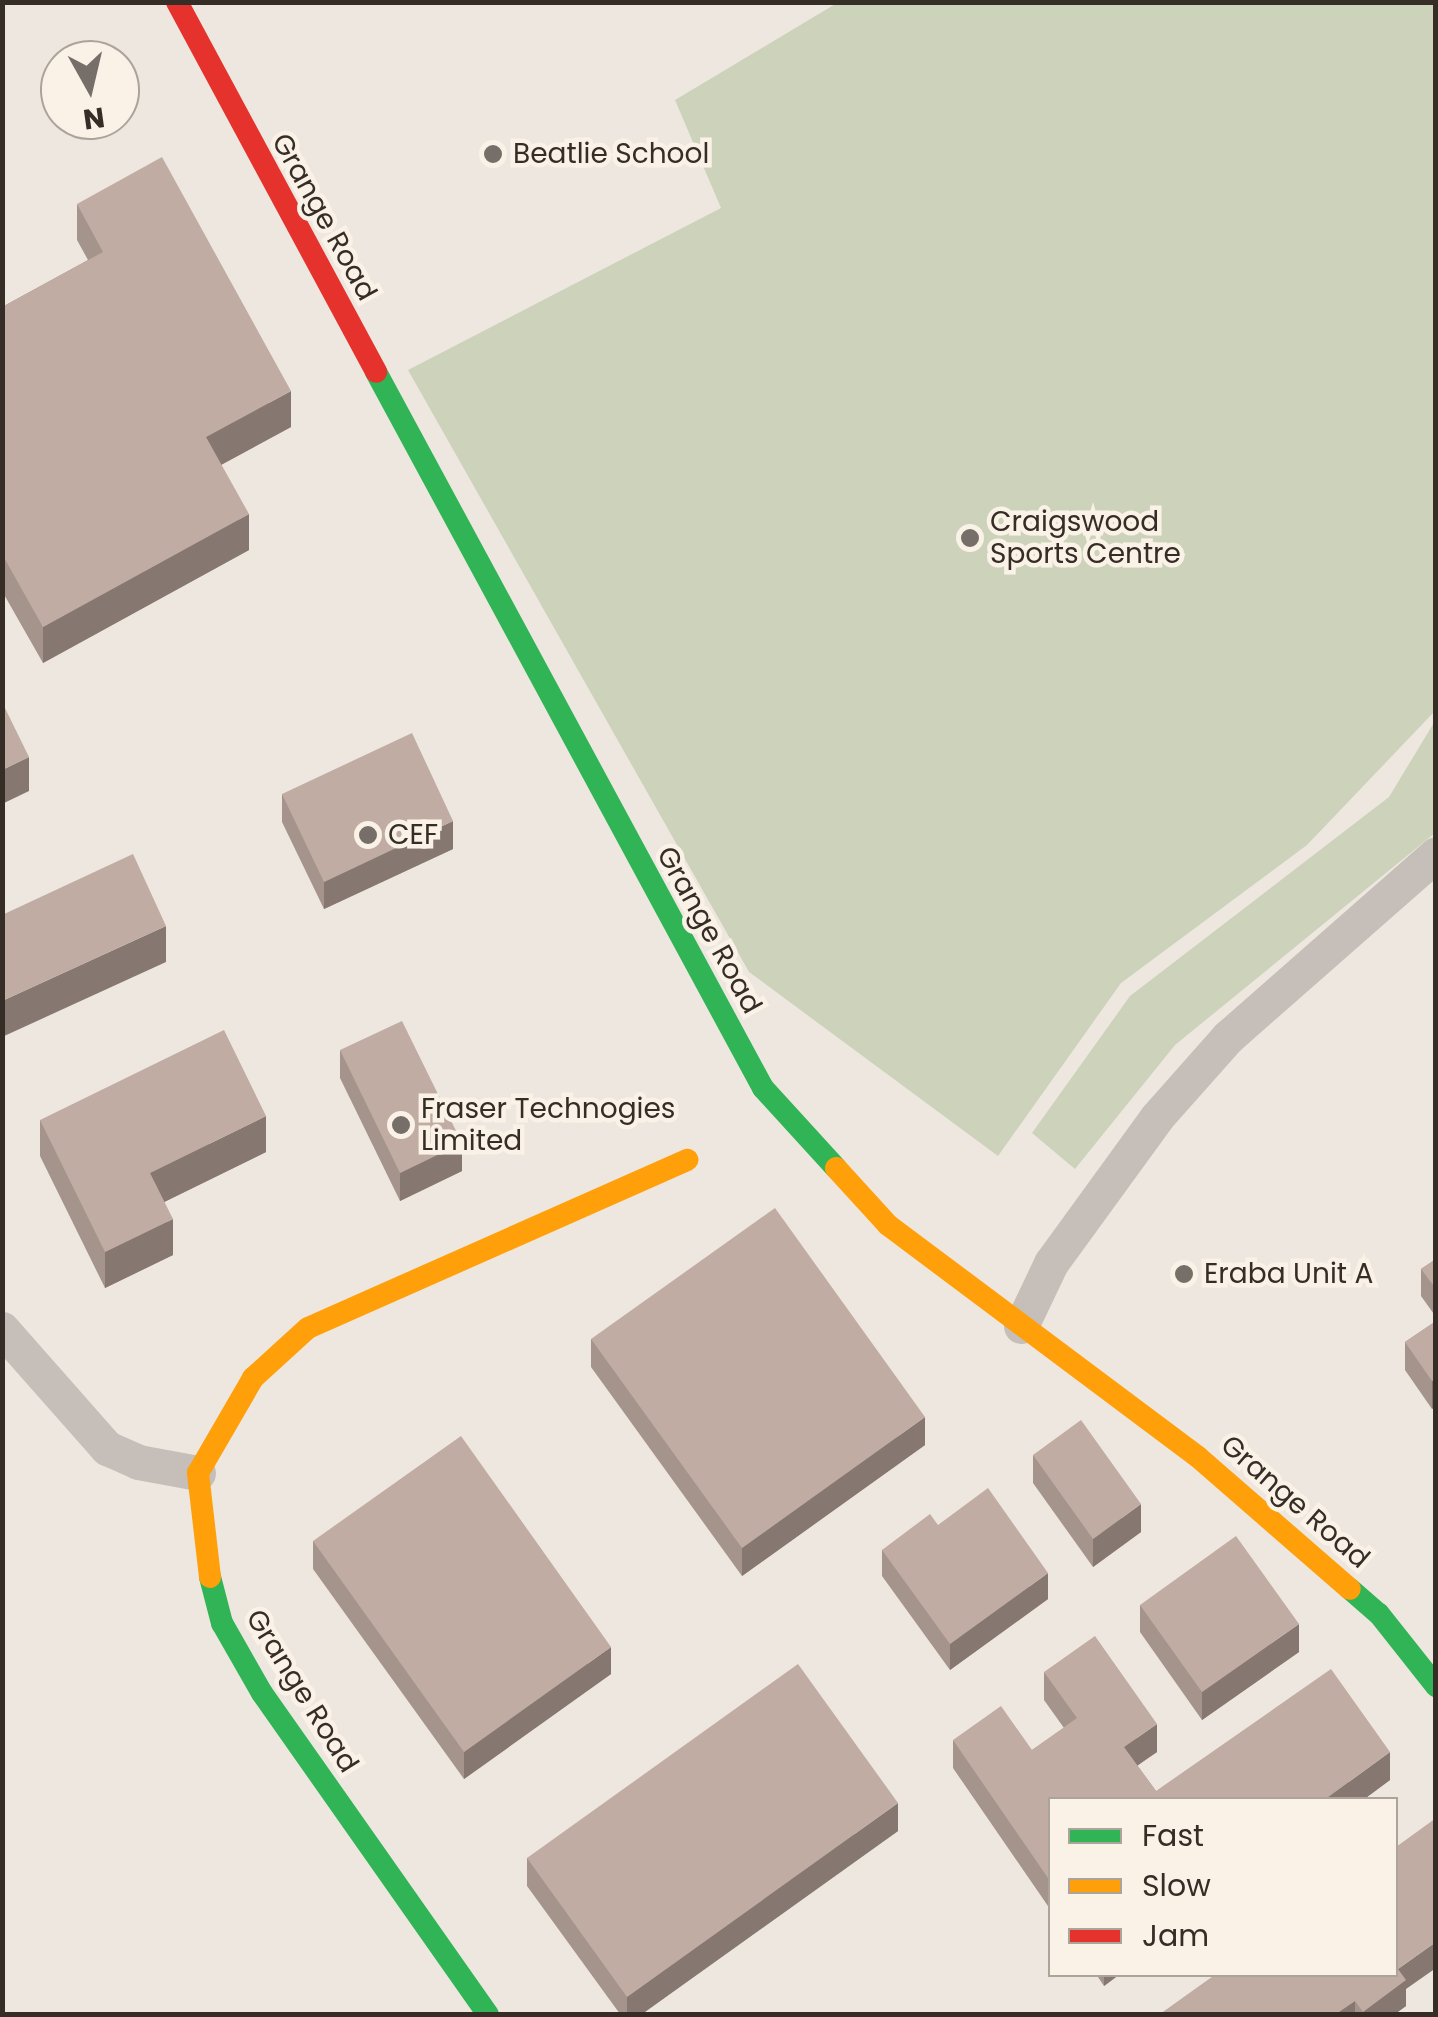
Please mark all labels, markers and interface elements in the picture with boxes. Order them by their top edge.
north arrow [40,40,140,140]
text: N [81,97,107,139]
street label: Grange Road [264,128,384,306]
place label: Beatlie School [513,137,709,171]
marker: Beatlie School [482,143,504,165]
place label: Craigswood Sports Centre [990,505,1181,571]
marker: Craigswood Sports Centre [959,527,981,549]
place label: CEF [388,818,438,852]
marker: CEF [357,824,379,846]
street label: Grange Road [649,841,769,1019]
place label: Fraser Technogies Limited [421,1092,675,1158]
marker: Fraser Technogies Limited [390,1114,412,1136]
place label: Eraba Unit A [1204,1257,1373,1291]
marker: Eraba Unit A [1173,1263,1195,1285]
street label: Grange Road [1214,1428,1376,1576]
street label: Grange Road [239,1603,365,1779]
legend [1048,1797,1398,1977]
text: Fast [1142,1814,1204,1857]
text: Slow [1142,1864,1211,1907]
text: Jam [1142,1914,1209,1957]

